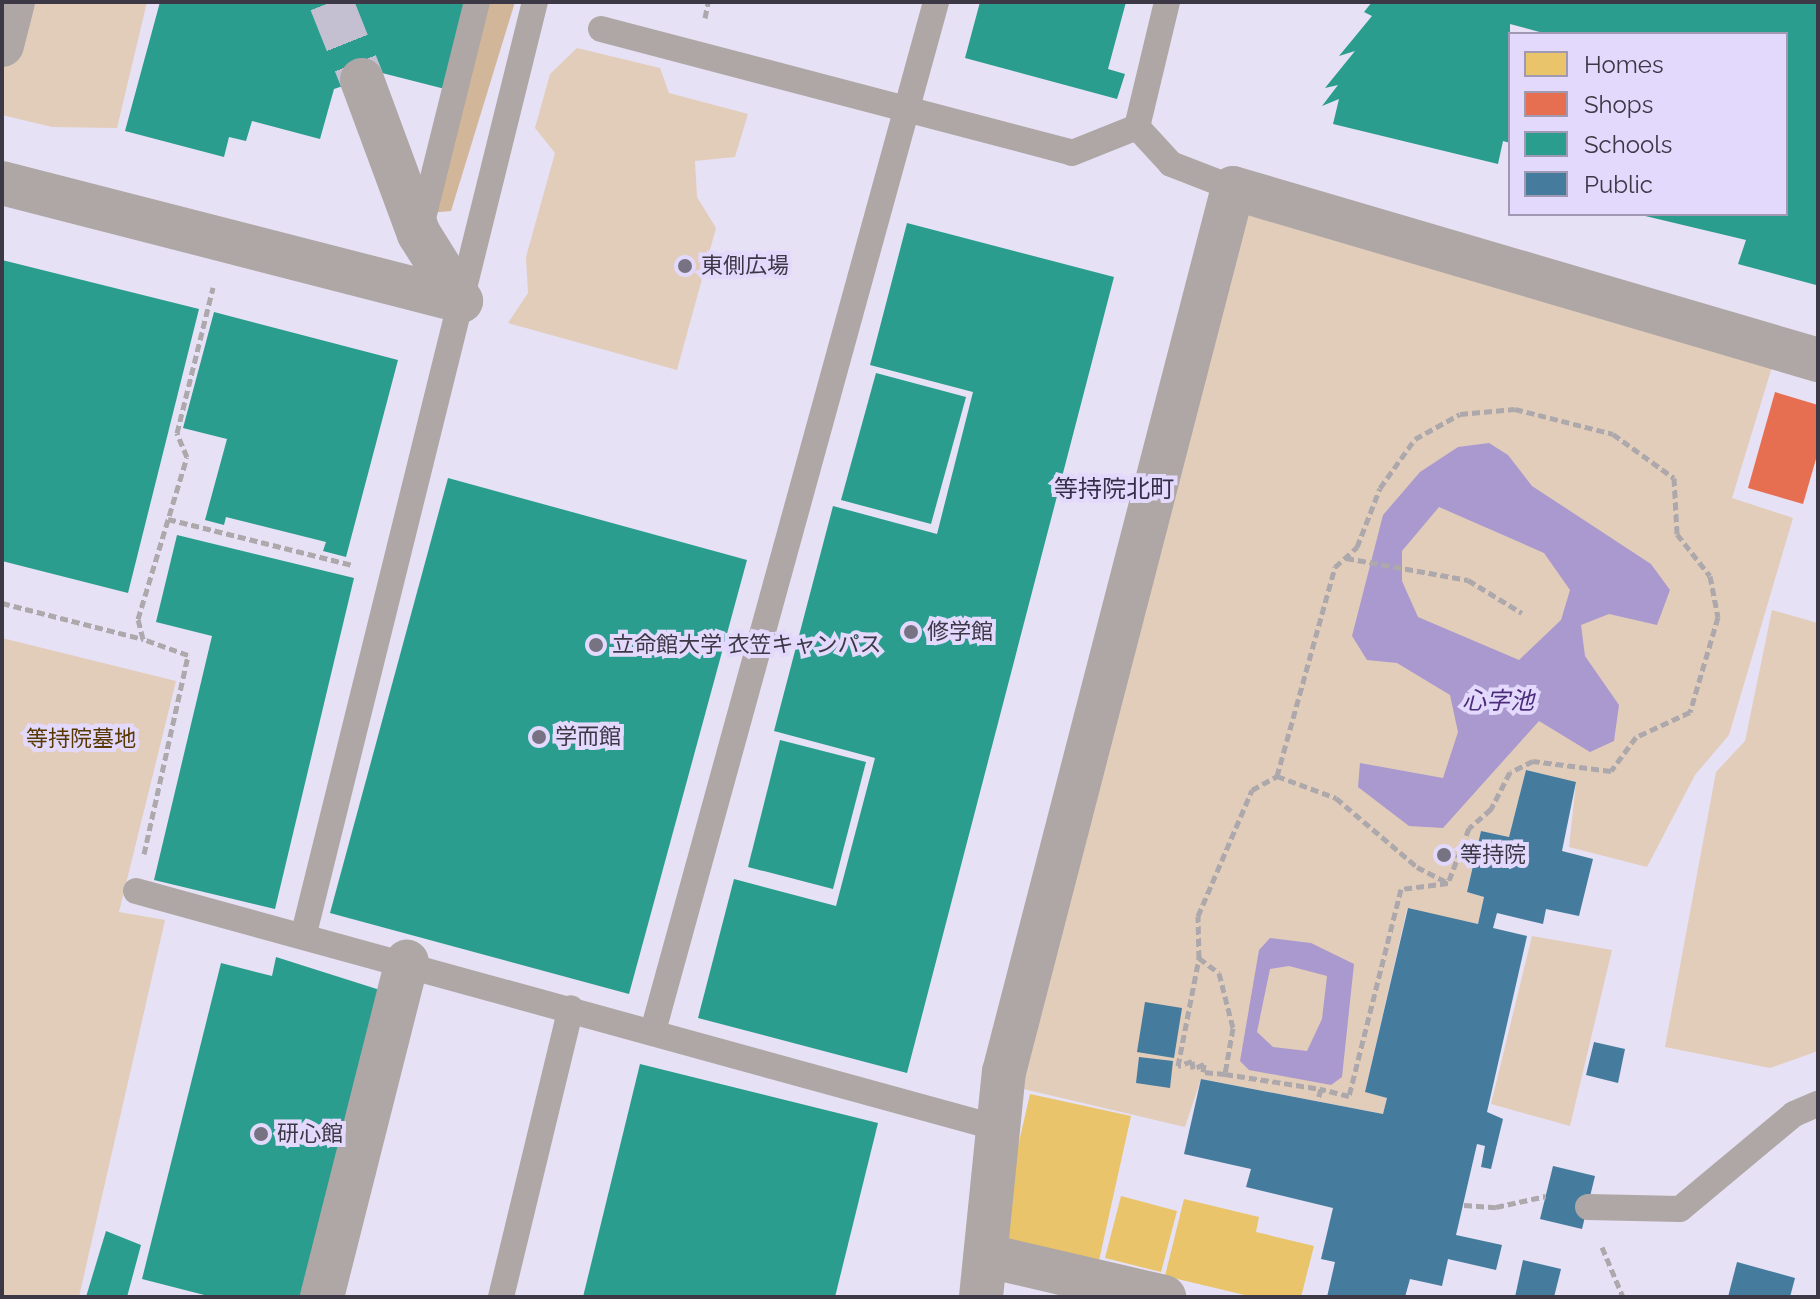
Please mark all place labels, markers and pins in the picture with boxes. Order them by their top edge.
place label: 東側広場 [701,253,789,279]
marker: 東側広場 [676,257,694,275]
place label: 修学館 [927,619,993,645]
marker: 修学館 [902,623,920,641]
place label: 立命館大学 衣笠キャンパス [612,632,882,658]
marker: 立命館大学 衣笠キャンパス [587,636,605,654]
place label: 学而館 [555,724,621,750]
marker: 学而館 [530,728,548,746]
place label: 等持院 [1460,842,1526,868]
marker: 等持院 [1435,846,1453,864]
place label: 研心館 [277,1121,343,1147]
marker: 研心館 [252,1125,270,1143]

